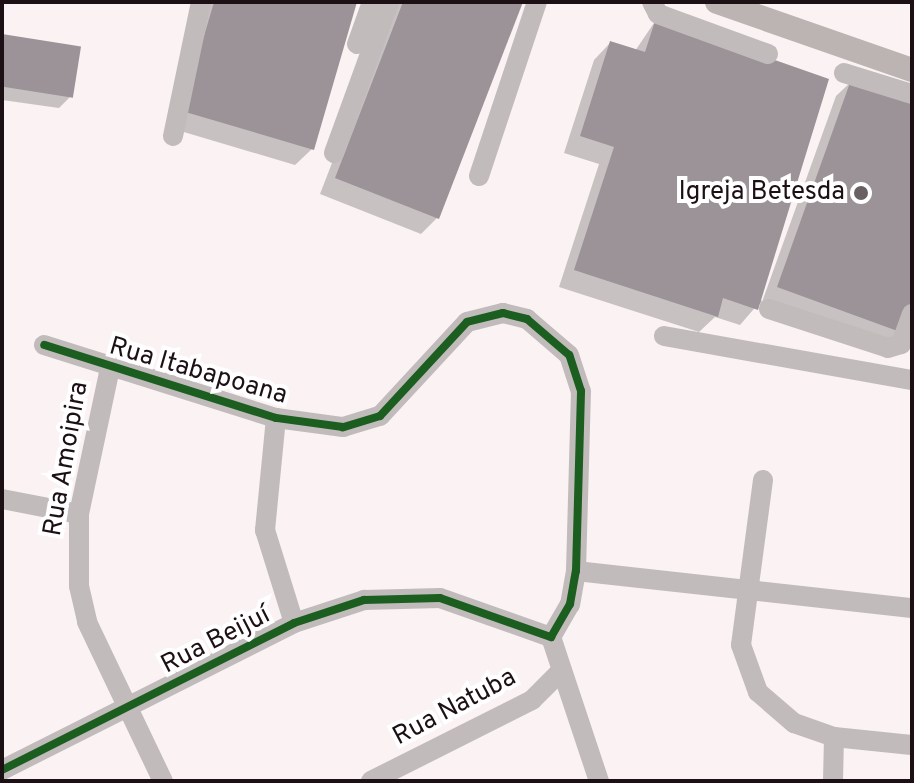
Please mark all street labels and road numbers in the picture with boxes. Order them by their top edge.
street label: Rua Itabapoana [105,332,291,412]
street label: Rua Amoipira [38,379,96,539]
street label: Rua Beijuí [156,600,276,682]
street label: Rua Natuba [388,663,522,753]

